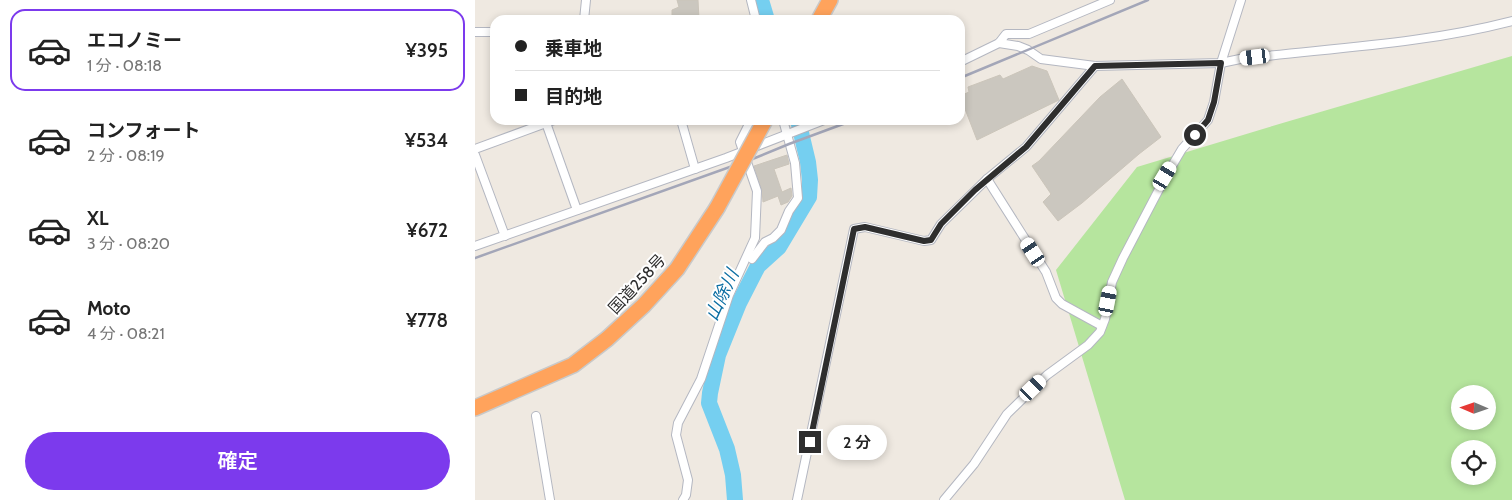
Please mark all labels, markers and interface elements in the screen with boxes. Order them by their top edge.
icon: car [27,28,72,73]
text: エコノミー [87,29,182,52]
text: 乗車地 [545,37,602,60]
text: ¥395 [406,39,448,62]
car [1239,48,1270,66]
text: 1 分 · 08:18 [87,56,162,75]
text: 目的地 [545,85,602,108]
icon: car [27,118,72,163]
text: コンフォート [87,119,200,142]
route start [1184,124,1206,146]
text: ¥534 [405,129,448,152]
text: 2 分 · 08:19 [87,146,165,165]
car [1150,159,1179,193]
text: XL [87,207,108,230]
icon: car [27,208,72,253]
text: ¥672 [406,219,448,242]
text: 3 分 · 08:20 [87,234,170,253]
car [1018,235,1047,269]
street label: 国道258号 [605,250,669,318]
water label: 山除川 [701,264,744,324]
car [1097,285,1118,317]
text: Moto [87,297,131,320]
icon: car [27,298,72,343]
text: ¥778 [406,309,448,332]
text: 4 分 · 08:21 [87,324,165,343]
car [1016,372,1049,404]
north arrow [1451,385,1496,430]
map controls [1451,385,1496,485]
callout: 2 分 [827,424,887,460]
route end [799,431,821,453]
button: 確定 [25,432,450,490]
text: 2 分 [843,433,871,452]
button: locate [1451,440,1496,485]

